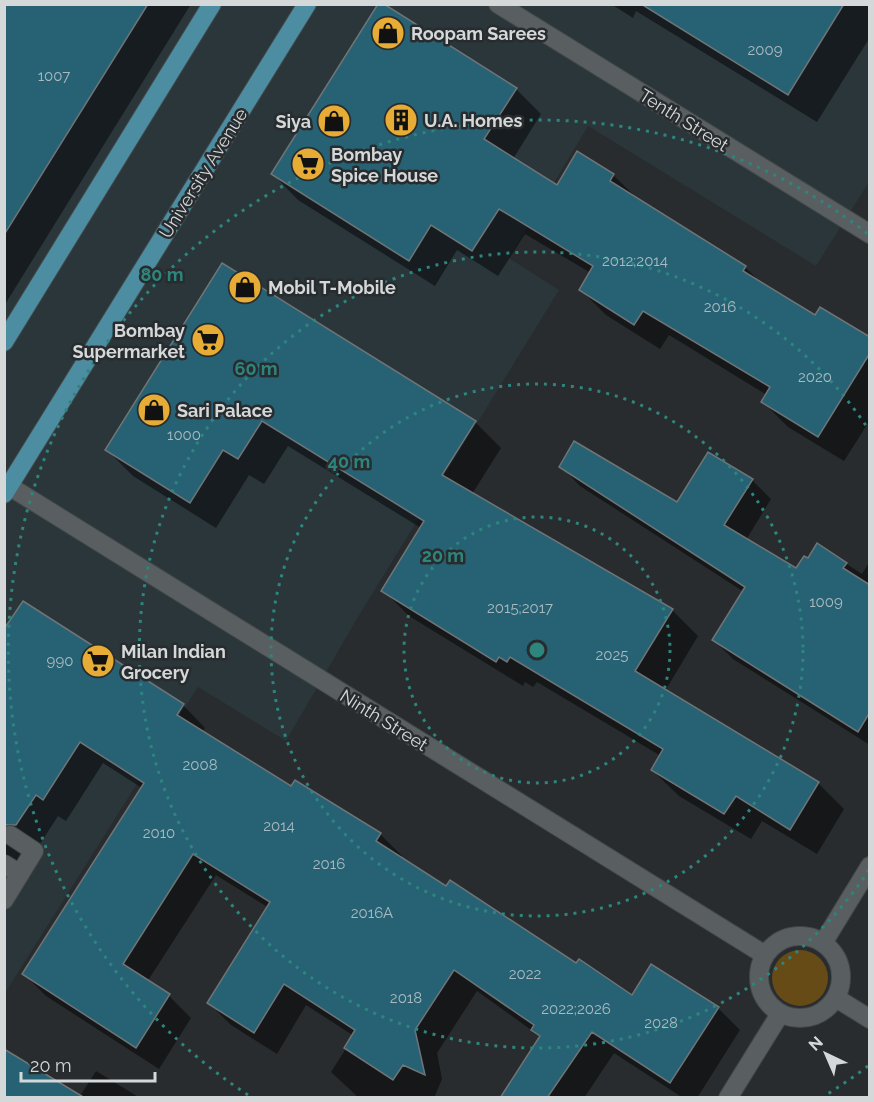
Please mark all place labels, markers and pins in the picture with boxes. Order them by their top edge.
shop icon: Roopam Sarees [370,15,406,51]
place label: Roopam Sarees [411,23,546,44]
building icon: U.A. Homes [383,102,419,138]
shop icon: Siya [316,103,352,139]
place label: U.A. Homes [424,110,522,131]
place label: Siya [275,111,311,132]
place label: Bombay Spice House [331,144,438,186]
supermarket icon: Bombay Spice House [290,146,326,182]
shop icon: Mobil T-Mobile [227,269,263,305]
place label: Mobil T-Mobile [268,277,396,298]
place label: Bombay Supermarket [73,320,185,362]
supermarket icon: Bombay Supermarket [190,322,226,358]
shop icon: Sari Palace [136,392,172,428]
place label: Sari Palace [177,400,273,421]
centre of rings [527,640,547,660]
place label: Milan Indian Grocery [121,641,226,683]
supermarket icon: Milan Indian Grocery [80,643,116,679]

